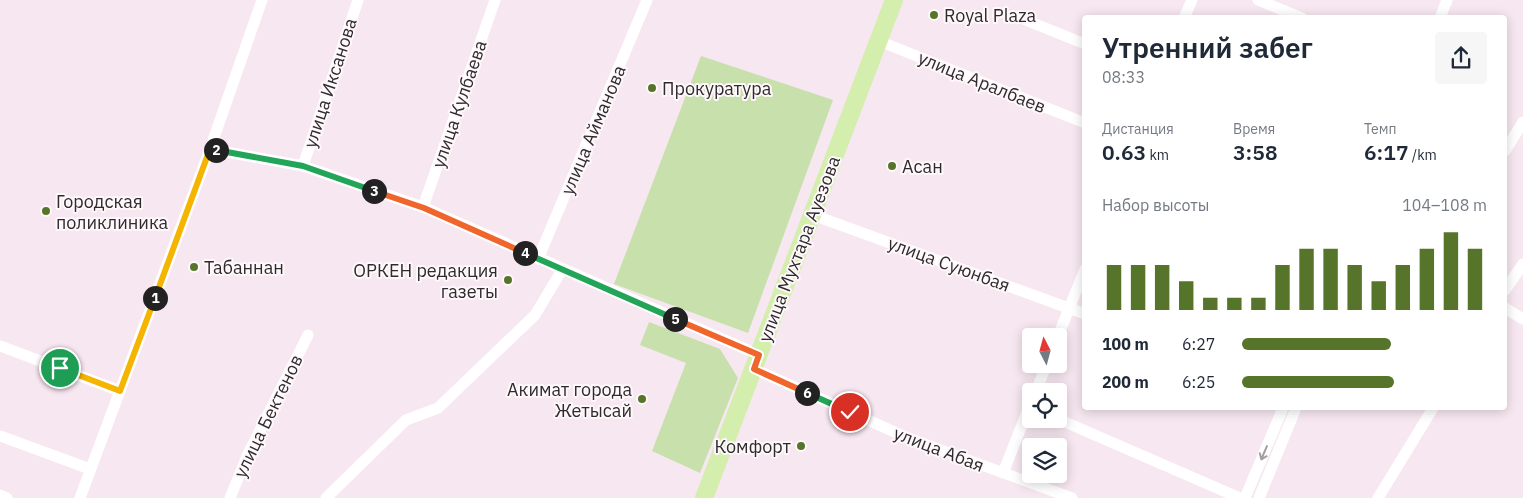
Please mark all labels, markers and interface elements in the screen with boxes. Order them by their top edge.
place label: Royal Plaza [944,4,1036,27]
marker: Royal Plaza [928,9,940,21]
street label: улица Иксанова [298,15,362,151]
text: Утренний забег [1102,29,1313,66]
button: share [1435,32,1487,84]
street label: улица Кулбаева [426,37,492,171]
street label: улица Аралбаев [915,46,1049,118]
street label: улица Айманова [555,61,631,198]
text: 08:33 [1102,67,1145,87]
place label: Прокуратура [662,77,772,100]
marker: Прокуратура [646,82,658,94]
text: Дистанция [1102,120,1174,138]
text: Время [1233,120,1275,138]
text: Темп [1364,120,1397,138]
pin: 2 [204,138,228,162]
text: 0.63 [1102,138,1146,166]
text: 3:58 [1233,138,1278,166]
text: 6:17 [1364,138,1409,166]
text: 2 [212,141,221,159]
text: km [1146,146,1169,164]
text: /km [1409,146,1437,164]
street label: улица Мухтара Ауезова [753,152,845,345]
place label: Асан [902,155,943,178]
marker: Асан [886,160,898,172]
pin: 3 [362,178,386,204]
text: 3 [370,182,379,200]
place label: Городская поликлиника [56,190,169,234]
text: Набор высоты [1102,195,1209,215]
text: 104–108 m [1402,195,1487,215]
marker: Городская поликлиника [40,205,52,217]
street label: улица Суюнбая [885,231,1013,297]
pin: 4 [512,240,538,266]
text: 4 [521,244,530,262]
place label: Табаннан [204,256,284,279]
place label: ОРКЕН редакция газеты [353,259,498,303]
marker: Табаннан [188,261,200,273]
marker: ОРКЕН редакция газеты [502,274,514,286]
pin: 1 [142,286,168,310]
text: 1 [151,289,160,307]
pin: 5 [662,306,688,332]
text: 5 [671,310,680,328]
north arrow [1022,328,1068,372]
map controls [1022,328,1067,483]
text: 100 m [1102,334,1149,354]
text: 6:27 [1182,334,1215,354]
pin [39,347,81,389]
street label: улица Бектенов [228,351,308,481]
icon: arrive [46,354,74,382]
text: 200 m [1102,372,1149,392]
text: 6:25 [1182,372,1215,392]
place label: Акимат города Жетысай [507,378,632,422]
pin: 6 [794,380,820,406]
button: locate [1022,383,1067,428]
text: 6 [803,384,812,402]
pin [829,391,871,433]
marker: Акимат города Жетысай [636,393,648,405]
icon: check [836,398,864,426]
street label: улица Абая [891,421,987,477]
place label: Комфорт [715,435,791,458]
button: layers [1022,438,1067,483]
marker: Комфорт [795,440,807,452]
one-way arrow [1259,444,1268,460]

